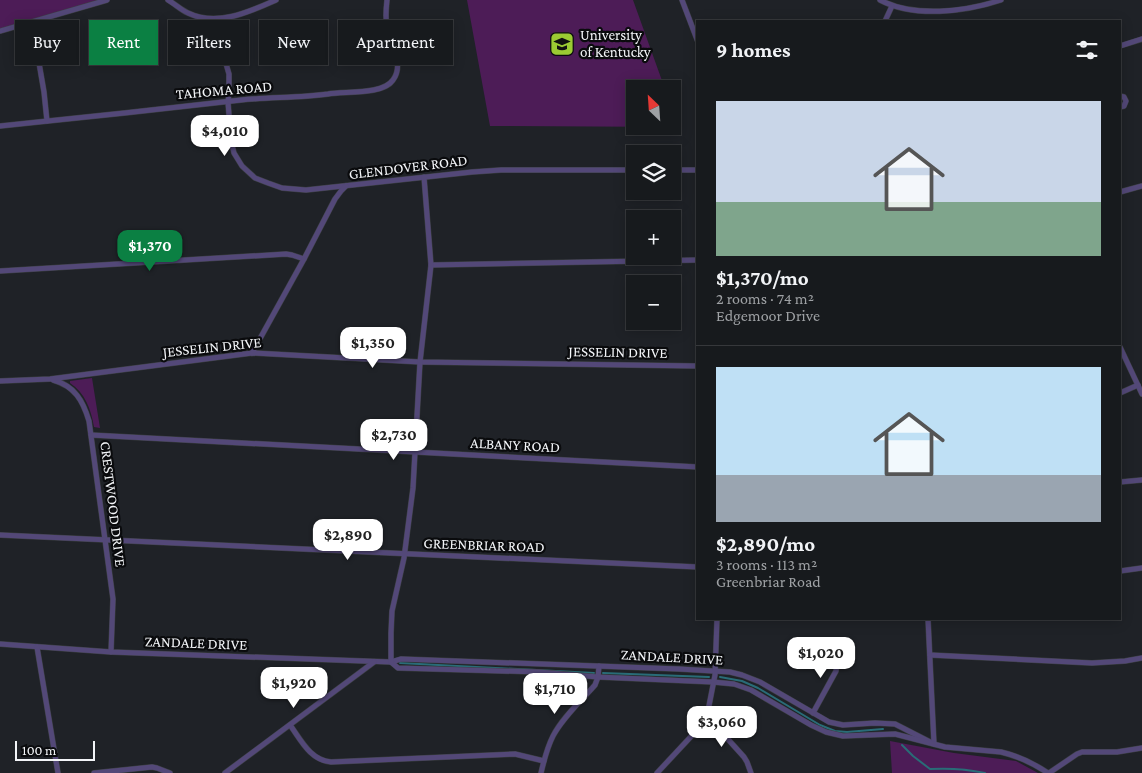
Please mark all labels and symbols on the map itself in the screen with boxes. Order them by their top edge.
place label: University of Kentucky [580,27,651,61]
school or university icon: University of Kentucky [549,31,575,57]
street label: TAHOMA ROAD [175,78,273,102]
north arrow [626,80,681,135]
pin: $4,010 [184,114,266,157]
street label: GLENDOVER ROAD [348,152,468,182]
pin: $1,370 [109,230,191,272]
pin: $1,350 [332,326,414,369]
street label: JESSELIN DRIVE [160,334,262,361]
street label: JESSELIN DRIVE [566,343,668,362]
pin: $2,730 [353,418,435,461]
street label: ALBANY ROAD [470,435,560,455]
street label: CRESTWOOD DRIVE [97,440,129,568]
pin: $2,890 [307,518,389,561]
street label: GREENBRIAR ROAD [423,535,545,555]
street label: ZANDALE DRIVE [144,633,248,653]
pin: $1,020 [780,636,862,679]
street label: ZANDALE DRIVE [620,646,724,668]
pin: $1,920 [253,666,335,709]
pin: $1,710 [514,672,596,715]
pin: $3,060 [681,706,763,748]
scale bar [15,738,95,761]

